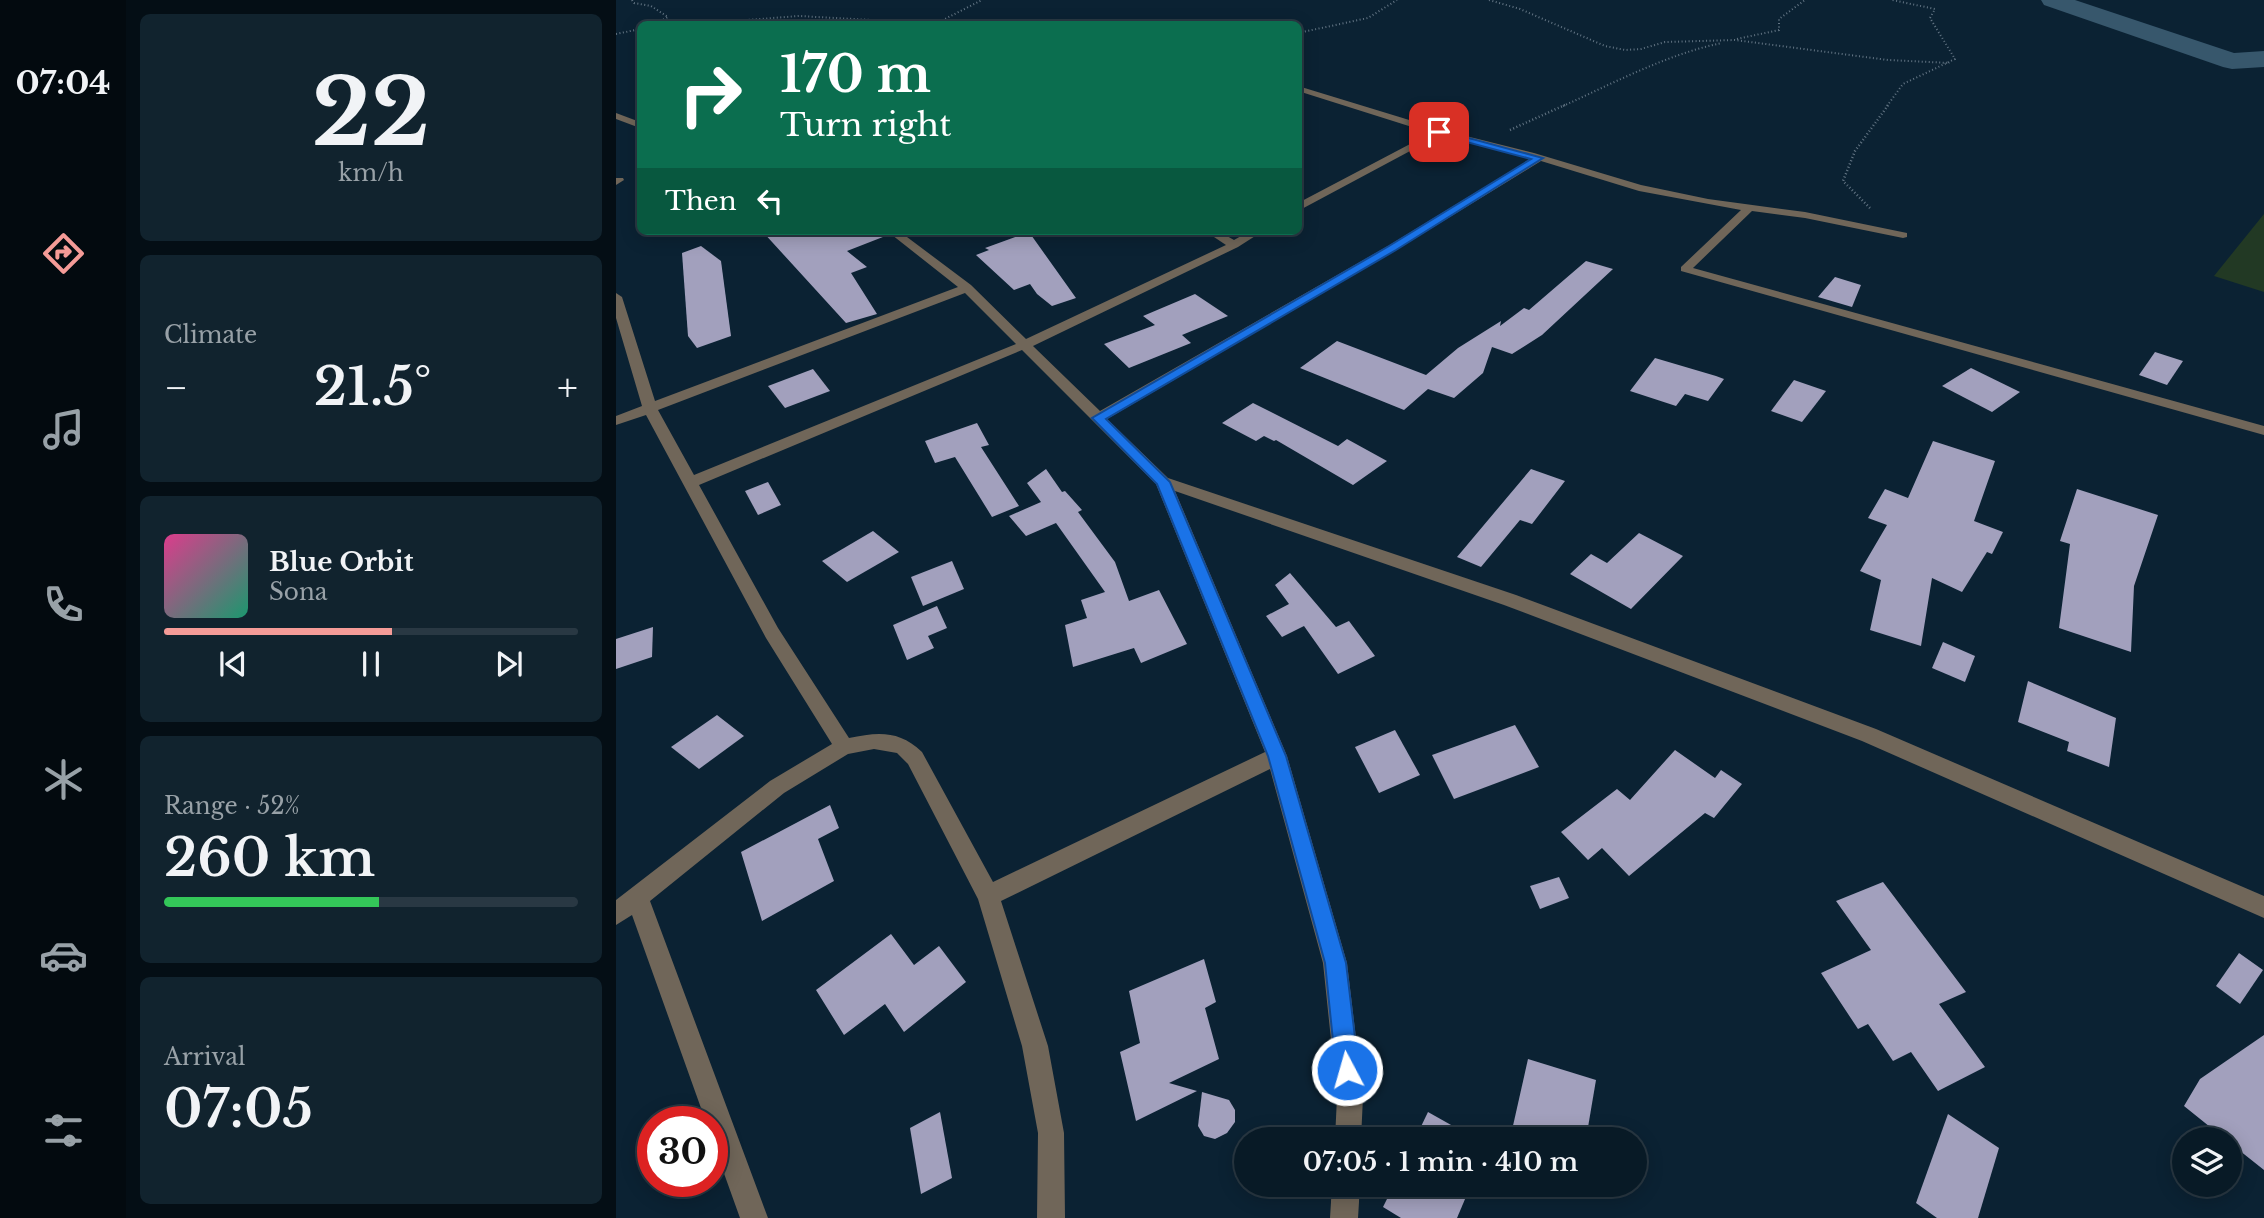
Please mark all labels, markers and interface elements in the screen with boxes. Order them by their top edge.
text: 170 m [780,44,931,105]
icon: right [665,49,756,140]
text: 22 [312,57,430,170]
text: 07:04 [15,63,111,103]
pin [1409,102,1469,162]
text: Turn right [780,105,951,145]
icon: arrive [1420,113,1458,151]
text: km/h [338,159,404,187]
icon: left [751,182,789,220]
text: Then [665,185,737,217]
icon: directions [39,229,88,278]
text: Climate [164,321,257,349]
text: 21.5° [314,355,431,419]
text: − [164,364,188,411]
text: + [557,364,578,411]
icon: music [39,405,88,454]
text: Blue Orbit [269,546,414,578]
text: Sona [269,578,327,606]
icon: phone [39,580,88,629]
icon: previous [214,645,252,683]
icon: pause [352,645,390,683]
icon: next [490,645,528,683]
icon: climate [39,755,88,804]
text: Range · 52% [164,792,300,820]
text: 260 km [164,826,375,890]
icon: car [39,931,88,980]
position arrow [1310,1033,1384,1107]
text: Arrival [164,1043,245,1071]
text: 07:05 [164,1077,313,1141]
icon: filters [39,1106,88,1155]
speed limit sign: 30 [637,1106,728,1197]
map controls [2172,1127,2242,1197]
button: layers [2172,1127,2242,1197]
text: 07:05 · 1 min · 410 m [1303,1146,1578,1178]

